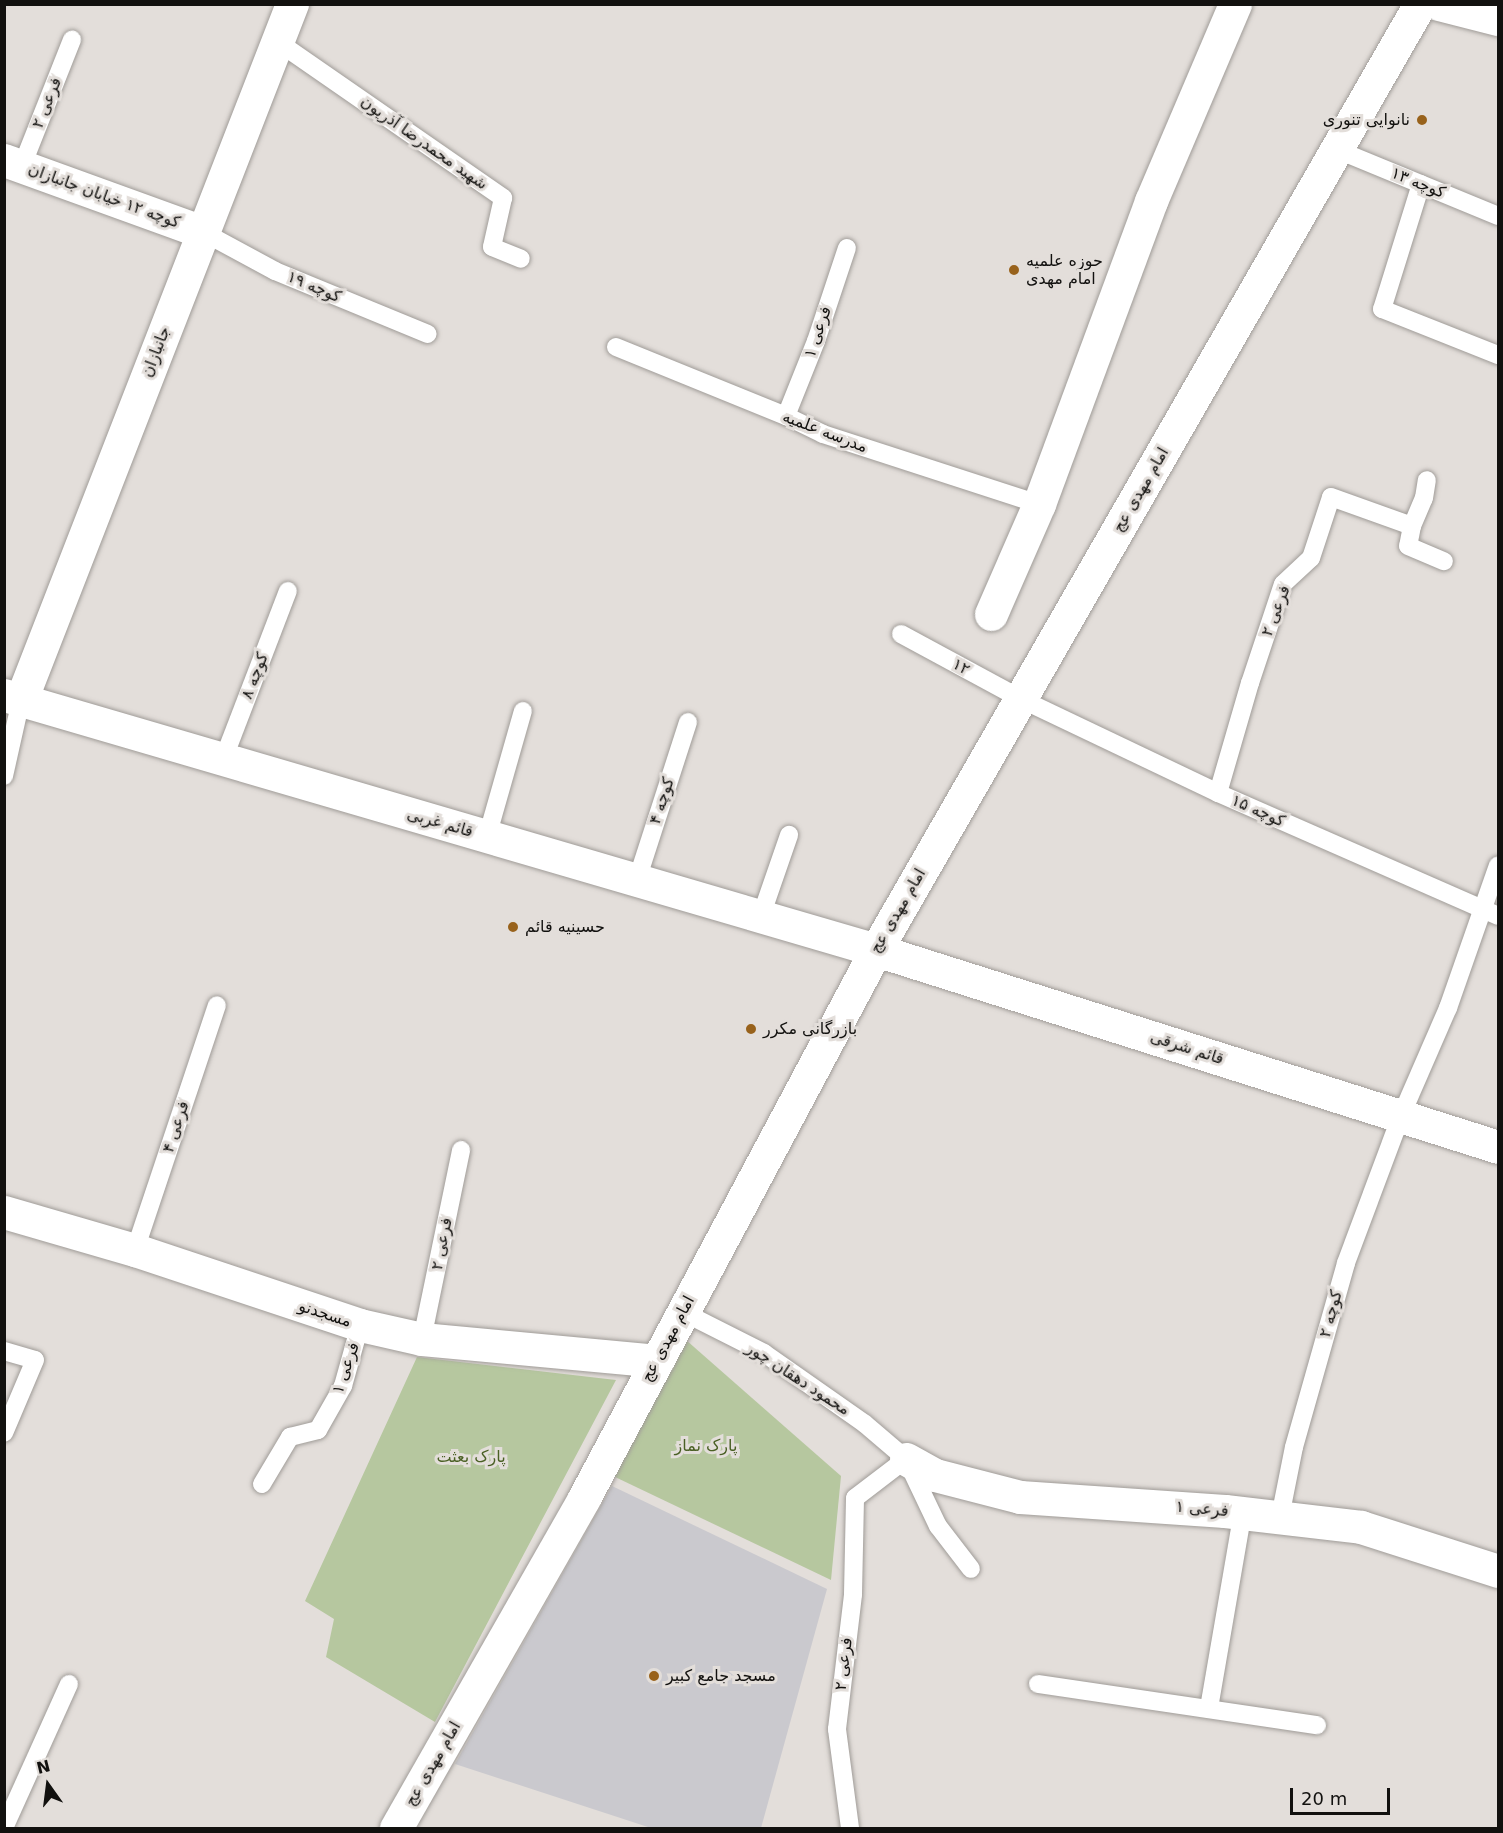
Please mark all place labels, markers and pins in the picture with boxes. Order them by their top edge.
place label: نانوایی تنوری [1323,110,1410,130]
marker: نانوایی تنوری [1415,113,1429,127]
place label: حوزه علمیه امام مهدی [1026,251,1103,289]
marker: حوزه علمیه امام مهدی [1007,263,1021,277]
place label: حسینیه قائم [525,917,605,937]
marker: حسینیه قائم [506,920,520,934]
place label: بازرگانی مکرر [763,1019,857,1039]
marker: بازرگانی مکرر [744,1022,758,1036]
place label: مسجد جامع کبیر [666,1666,776,1686]
marker: مسجد جامع کبیر [647,1669,661,1683]

